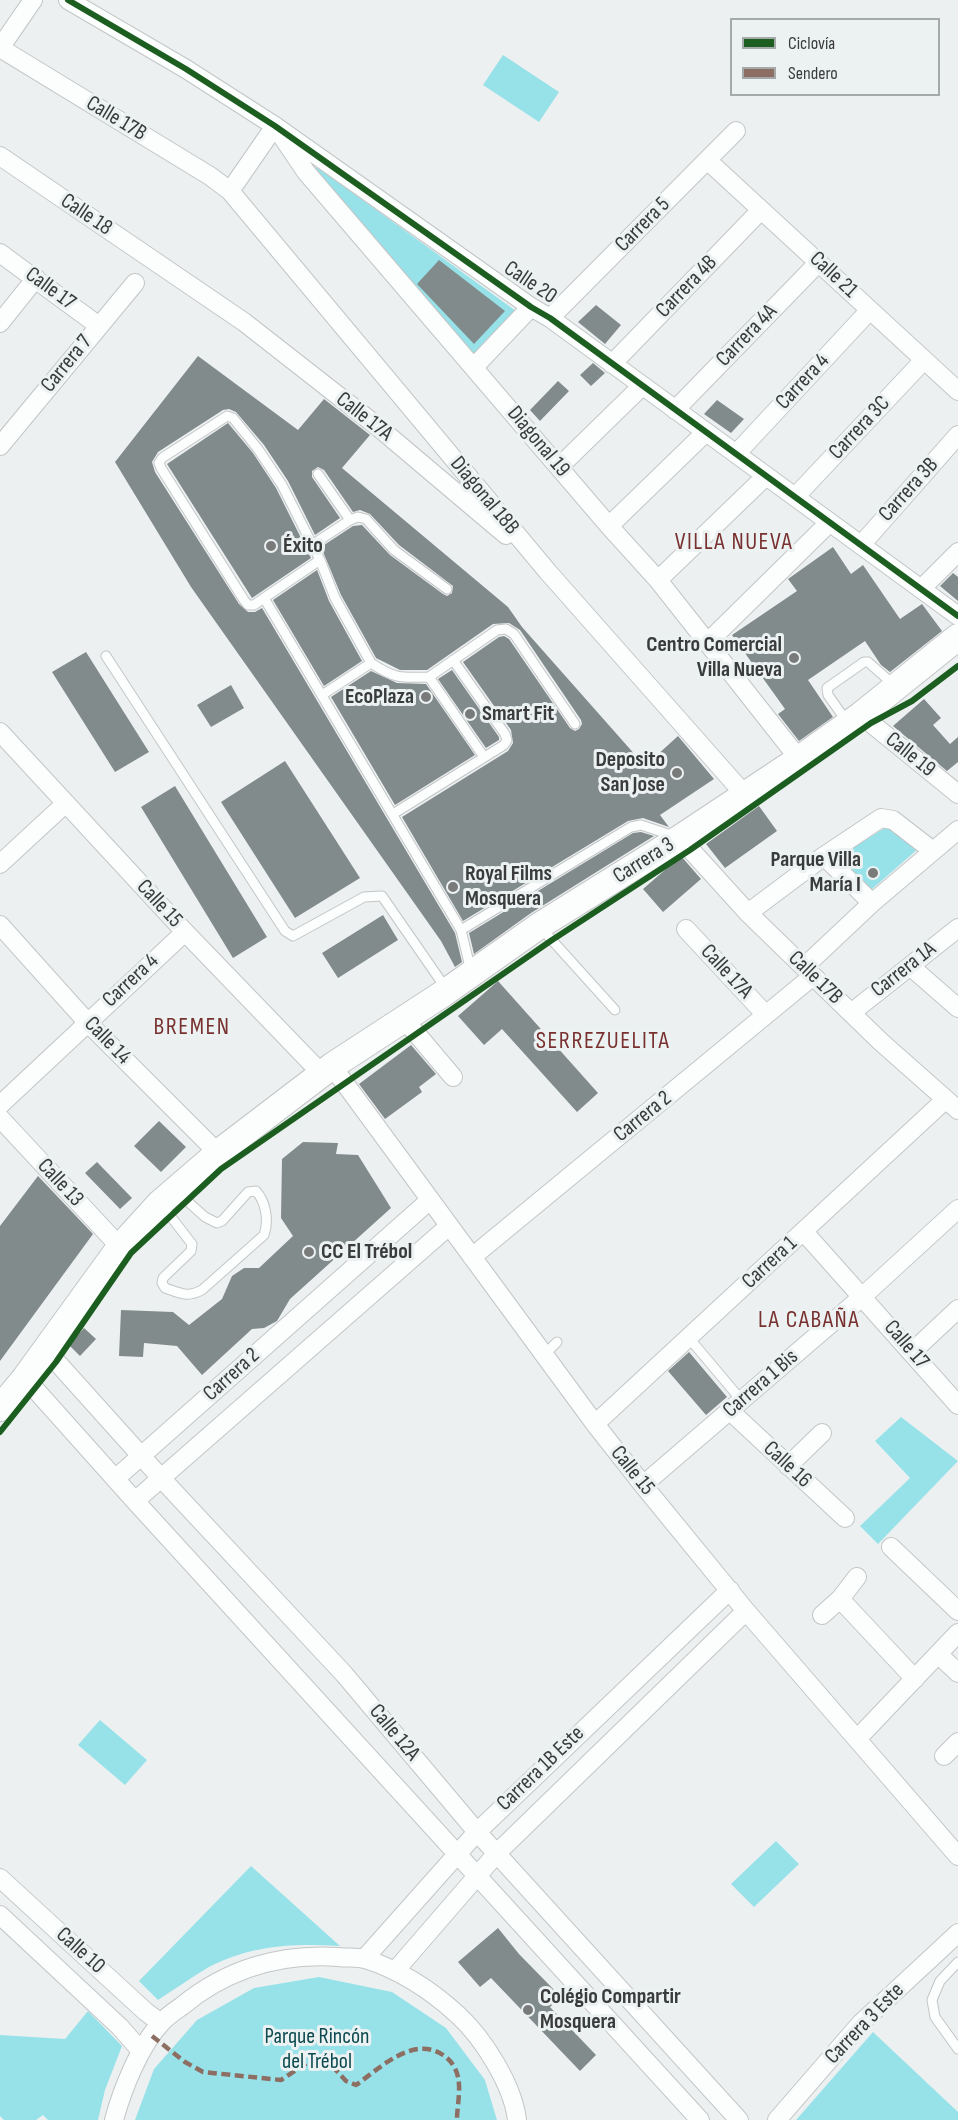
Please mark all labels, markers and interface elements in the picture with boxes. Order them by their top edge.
legend [730,18,940,96]
text: Ciclovía [788,33,835,54]
text: Sendero [788,63,838,84]
street label: Calle 17B [81,91,151,147]
street label: Calle 18 [55,188,117,242]
street label: Carrera 5 [610,192,676,258]
street label: Calle 21 [803,246,863,304]
street label: Carrera 4B [651,250,723,324]
street label: Calle 20 [499,256,561,310]
street label: Calle 17 [20,262,80,316]
street label: Carrera 4A [711,299,783,373]
street label: Carrera 7 [36,330,98,398]
street label: Carrera 4 [770,348,836,416]
street label: Calle 17A [330,387,398,447]
street label: Carrera 3C [824,391,896,465]
street label: Diagonal 19 [501,401,575,483]
street label: Diagonal 18B [444,452,524,540]
street label: Carrera 3B [873,453,945,527]
district label: VILLA NUEVA [675,529,793,557]
place label: Éxito [283,533,323,559]
marker: Éxito [264,539,278,553]
place label: Centro Comercial Villa Nueva [646,632,782,684]
marker: Centro Comercial Villa Nueva [787,651,801,665]
place label: EcoPlaza [345,684,414,710]
marker: EcoPlaza [419,690,433,704]
place label: Smart Fit [482,701,554,727]
marker: Smart Fit [463,707,477,721]
street label: Calle 19 [880,727,940,783]
place label: Deposito San Jose [595,747,665,798]
marker: Deposito San Jose [670,766,684,780]
street label: Carrera 3 [609,832,679,890]
place label: Parque Villa María I [771,847,861,898]
place label: Royal Films Mosquera [465,861,552,912]
marker: Parque Villa María I [866,866,880,880]
street label: Calle 15 [130,875,188,933]
marker: Royal Films Mosquera [446,880,460,894]
street label: Carrera 1A [866,936,942,1004]
street label: Calle 17A [694,939,758,1005]
street label: Calle 17B [782,946,848,1010]
street label: Carrera 4 [97,948,165,1014]
street label: Calle 14 [78,1012,136,1070]
district label: BREMEN [153,1014,231,1042]
district label: SERREZUELITA [536,1028,670,1056]
street label: Carrera 2 [609,1086,677,1148]
street label: Calle 13 [31,1153,89,1213]
street label: Carrera 1 [737,1231,803,1295]
place label: CC El Trébol [321,1239,412,1265]
marker: CC El Trébol [302,1245,316,1259]
district label: LA CABAÑA [758,1307,860,1335]
street label: Calle 17 [878,1315,934,1375]
street label: Carrera 2 [198,1343,266,1407]
street label: Carrera 1 Bis [718,1344,804,1424]
street label: Calle 16 [757,1436,817,1494]
street label: Calle 15 [604,1441,660,1501]
street label: Calle 12A [363,1699,425,1767]
street label: Carrera 1B Este [492,1721,590,1817]
street label: Calle 10 [50,1922,110,1980]
street label: Carrera 3 Este [820,1978,910,2070]
place label: Colégio Compartir Mosquera [540,1984,681,2036]
marker: Colégio Compartir Mosquera [521,2003,535,2017]
park label: Parque Rincón del Trébol [264,2024,370,2076]

